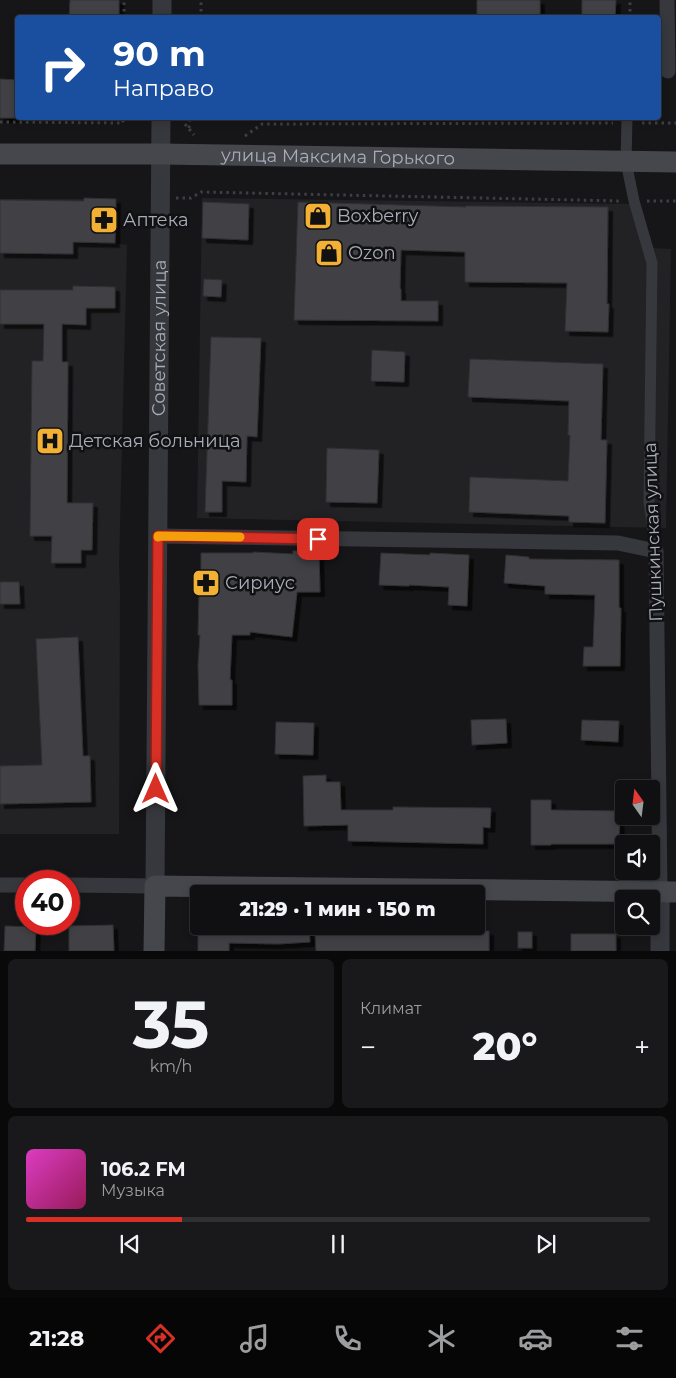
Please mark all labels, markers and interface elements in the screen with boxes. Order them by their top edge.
text: 90 m [113,32,206,75]
icon: right [30,35,95,100]
text: Направо [113,75,214,102]
street label: улица Максима Горького [220,144,455,170]
shop icon: Boxberry [303,201,333,231]
pharmacy icon: Аптека [89,205,119,235]
place label: Boxberry [337,205,418,227]
place label: Аптека [123,209,189,231]
shop icon: Ozon [314,238,344,268]
place label: Ozon [348,242,396,264]
street label: Советская улица [148,260,171,416]
hospital icon: Детская больница [35,426,65,456]
place label: Детская больница [69,430,240,452]
street label: Пушкинская улица [639,442,667,622]
pin [297,518,339,560]
icon: arrive [304,525,332,553]
pharmacy icon: Сириус [191,568,221,598]
place label: Сириус [225,572,295,594]
position arrow [129,762,181,814]
north arrow [615,780,660,825]
map controls [615,780,660,935]
button: sound [615,835,660,880]
speed limit sign: 40 [15,870,80,935]
button: search [615,890,660,935]
text: 21:29 · 1 мин · 150 m [239,898,436,921]
text: 35 [133,985,209,1064]
text: Климат [360,999,422,1018]
text: 20° [473,1023,537,1070]
text: − [360,1030,376,1064]
text: + [634,1030,650,1064]
text: km/h [150,1057,192,1076]
text: 106.2 FM [101,1158,186,1181]
text: Музыка [101,1181,165,1200]
icon: previous [116,1230,144,1258]
icon: pause [324,1230,352,1258]
icon: next [532,1230,560,1258]
icon: directions [143,1321,178,1356]
icon: music [237,1321,272,1356]
icon: phone [330,1321,365,1356]
icon: climate [424,1321,459,1356]
icon: car [518,1321,553,1356]
icon: filters [612,1321,647,1356]
text: 21:28 [29,1325,84,1352]

